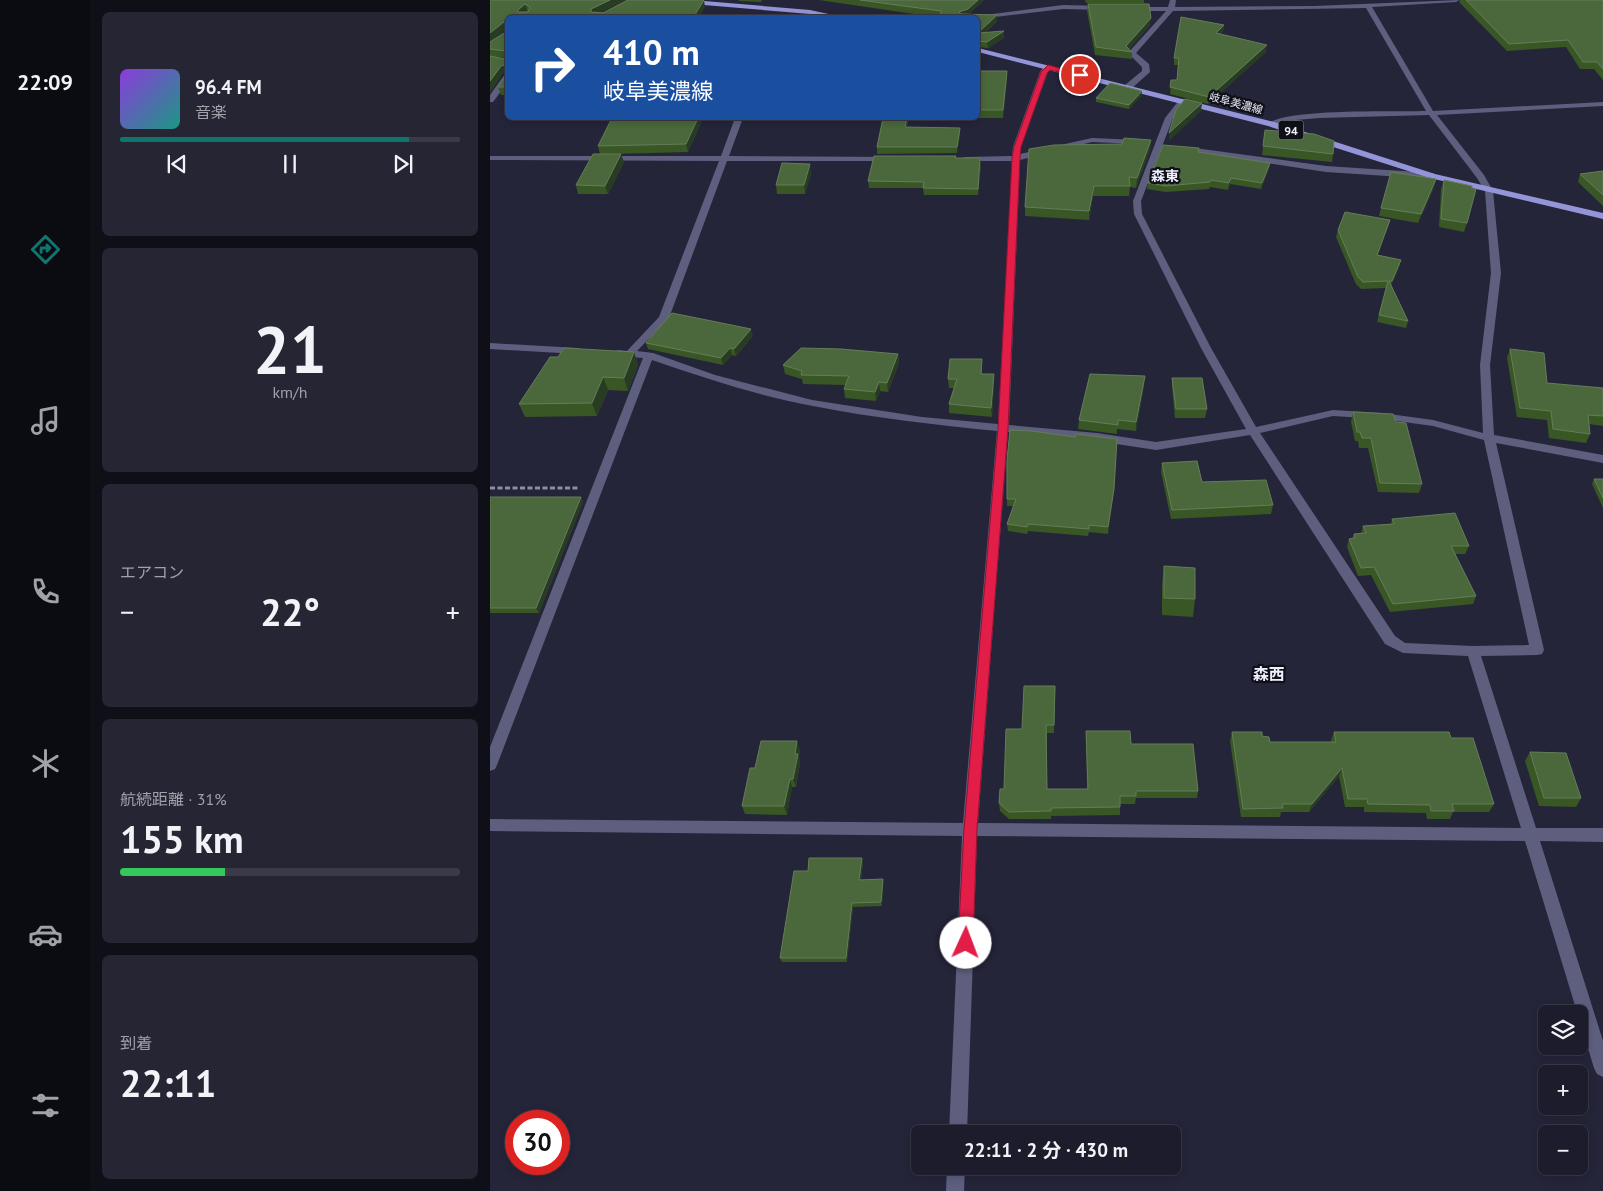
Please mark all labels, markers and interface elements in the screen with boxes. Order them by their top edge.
text: 410 m [603,29,700,75]
icon: right [520,35,585,100]
pin [1059,54,1101,96]
icon: arrive [1066,61,1094,89]
text: 22:09 [17,68,73,96]
text: 96.4 FM [195,75,262,99]
text: 岐阜美濃線 [603,77,713,105]
street label: 岐阜美濃線 [1208,89,1264,117]
text: 音楽 [195,102,227,122]
road number: 94 [1278,120,1304,140]
icon: previous [163,150,191,178]
icon: pause [276,150,304,178]
icon: next [389,150,417,178]
district label: 森東 [1151,167,1179,185]
icon: directions [28,232,63,267]
text: 21 [253,307,327,391]
text: km/h [272,382,308,402]
icon: music [28,403,63,438]
text: エアコン [120,562,184,582]
icon: phone [28,574,63,609]
text: 22° [260,587,320,636]
text: − [120,593,134,630]
text: + [446,593,460,630]
district label: 森西 [1253,664,1285,684]
icon: climate [28,746,63,781]
text: 航続距離 · 31% [120,789,227,809]
text: 155 km [120,814,244,863]
position arrow [939,916,991,968]
icon: car [28,917,63,952]
map controls [1538,1005,1588,1175]
button: layers [1538,1005,1588,1055]
text: 到着 [120,1033,152,1053]
text: 22:11 [120,1058,216,1107]
button: + [1538,1065,1588,1115]
icon: filters [28,1088,63,1123]
speed limit sign: 30 [505,1110,570,1175]
button: − [1538,1125,1588,1175]
text: 22:11 · 2 分 · 430 m [964,1138,1128,1162]

